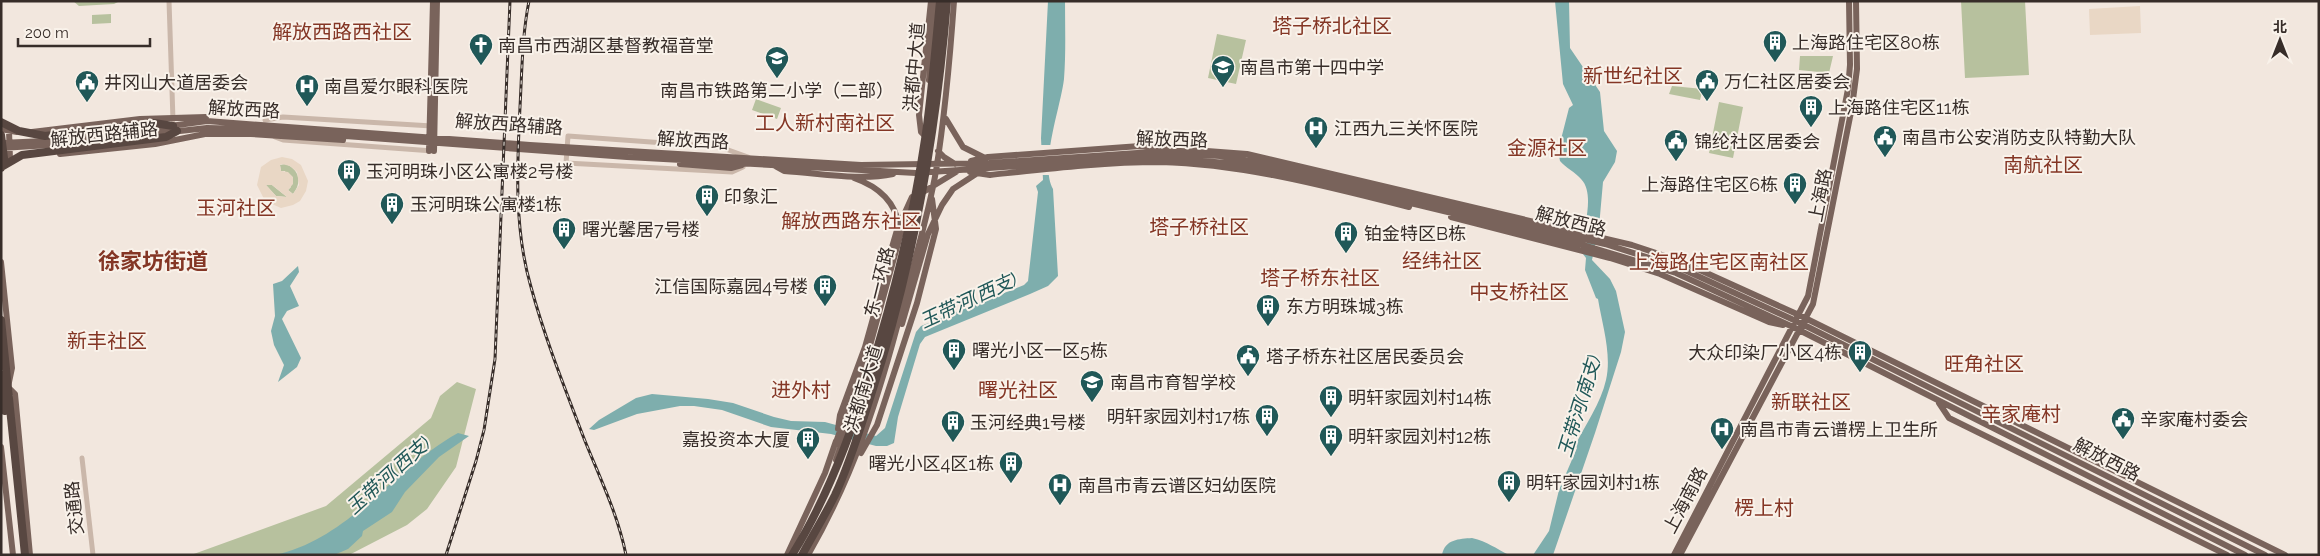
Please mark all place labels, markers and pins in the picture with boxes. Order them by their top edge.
building icon: 上海路住宅区80栋 [1762,29,1788,63]
church icon: 南昌市西湖区基督教福音堂 [468,32,494,66]
place label: 上海路住宅区80栋 [1792,32,1940,53]
place label: 南昌市西湖区基督教福音堂 [498,35,714,56]
school or university icon: 南昌市铁路第二小学（二部） [764,45,790,79]
school or university icon: 南昌市第十四中学 [1210,54,1236,88]
place label: 南昌市第十四中学 [1240,57,1384,78]
public building icon: 万仁社区居委会 [1694,68,1720,102]
public building icon: 井冈山大道居委会 [74,69,100,103]
place label: 万仁社区居委会 [1724,71,1850,92]
place label: 井冈山大道居委会 [104,72,248,93]
hospital icon: 南昌爱尔眼科医院 [294,73,320,107]
place label: 南昌爱尔眼科医院 [324,76,468,97]
place label: 南昌市铁路第二小学（二部） [660,80,894,101]
building icon: 上海路住宅区11栋 [1798,94,1824,128]
place label: 上海路住宅区11栋 [1828,97,1969,118]
hospital icon: 江西九三关怀医院 [1303,115,1329,149]
place label: 江西九三关怀医院 [1334,118,1478,139]
public building icon: 南昌市公安消防支队特勤大队 [1872,124,1898,158]
place label: 南昌市公安消防支队特勤大队 [1902,127,2136,148]
public building icon: 锦纶社区居委会 [1663,128,1689,162]
place label: 锦纶社区居委会 [1694,131,1820,152]
building icon: 玉河明珠小区公寓楼2号楼 [336,158,362,192]
place label: 玉河明珠小区公寓楼2号楼 [366,161,573,182]
building icon: 上海路住宅区6栋 [1782,171,1808,205]
place label: 上海路住宅区6栋 [1641,174,1778,195]
building icon: 印象汇 [694,183,720,217]
place label: 印象汇 [724,186,778,207]
building icon: 玉河明珠公寓楼1栋 [379,191,405,225]
place label: 玉河明珠公寓楼1栋 [410,194,562,215]
building icon: 曙光馨居7号楼 [551,216,577,250]
place label: 曙光馨居7号楼 [582,219,700,240]
building icon: 铂金特区B栋 [1333,220,1359,254]
place label: 铂金特区B栋 [1364,223,1466,244]
building icon: 江信国际嘉园4号楼 [812,273,838,307]
place label: 江信国际嘉园4号楼 [654,276,808,297]
building icon: 东方明珠城3栋 [1255,293,1281,327]
place label: 东方明珠城3栋 [1286,296,1404,317]
building icon: 曙光小区一区5栋 [941,337,967,371]
building icon: 大众印染厂小区4栋 [1847,339,1873,373]
place label: 曙光小区一区5栋 [972,340,1108,361]
place label: 大众印染厂小区4栋 [1688,342,1842,363]
public building icon: 塔子桥东社区居民委员会 [1235,343,1261,377]
place label: 塔子桥东社区居民委员会 [1266,346,1464,367]
school or university icon: 南昌市育智学校 [1079,369,1105,403]
place label: 南昌市育智学校 [1110,372,1236,393]
building icon: 明轩家园刘村14栋 [1318,384,1344,418]
place label: 明轩家园刘村14栋 [1348,387,1492,408]
building icon: 明轩家园刘村17栋 [1254,403,1280,437]
place label: 明轩家园刘村17栋 [1107,406,1250,427]
public building icon: 辛家庵村委会 [2110,406,2136,440]
building icon: 玉河经典1号楼 [940,409,966,443]
place label: 辛家庵村委会 [2140,409,2248,430]
place label: 玉河经典1号楼 [970,412,1086,433]
hospital icon: 南昌市青云谱楞上卫生所 [1709,416,1735,450]
place label: 南昌市青云谱楞上卫生所 [1740,419,1938,440]
building icon: 明轩家园刘村12栋 [1318,423,1344,457]
building icon: 嘉投资本大厦 [795,426,821,460]
place label: 明轩家园刘村12栋 [1348,426,1491,447]
place label: 嘉投资本大厦 [682,429,790,450]
building icon: 曙光小区4区1栋 [998,450,1024,484]
place label: 曙光小区4区1栋 [868,453,994,474]
building icon: 明轩家园刘村1栋 [1496,469,1522,503]
hospital icon: 南昌市青云谱区妇幼医院 [1047,472,1073,506]
place label: 明轩家园刘村1栋 [1526,472,1660,493]
place label: 南昌市青云谱区妇幼医院 [1078,475,1276,496]

